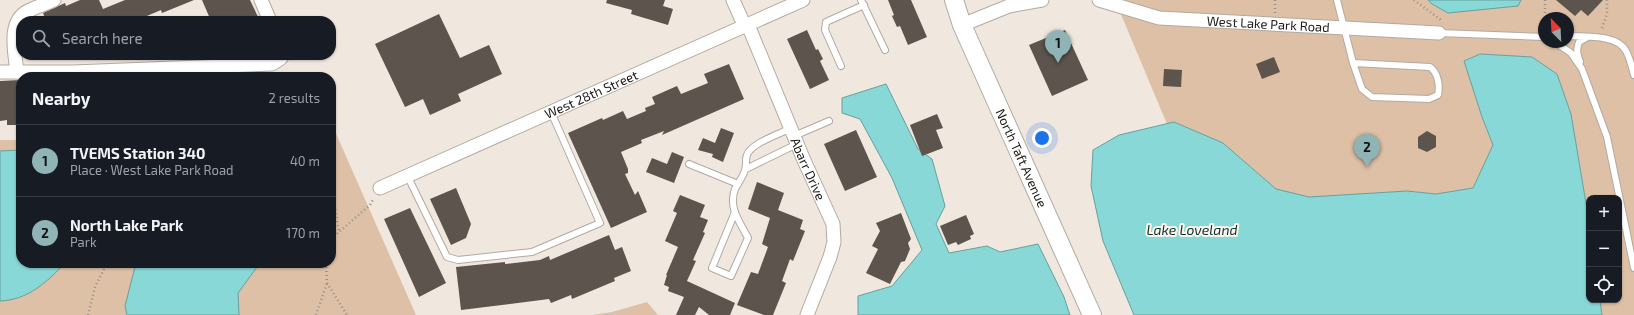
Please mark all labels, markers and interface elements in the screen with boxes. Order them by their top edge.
north arrow [1538,12,1574,48]
street label: West Lake Park Road [1206,13,1330,35]
search box [16,16,336,60]
icon: search [30,27,52,49]
text: Search here [62,29,143,47]
pin: 1 [1045,30,1071,63]
street label: West 28th Street [542,66,640,122]
text: Nearby [32,88,90,108]
text: 2 results [268,90,320,106]
street label: North Taft Avenue [993,106,1051,210]
your location [1032,128,1052,148]
pin: 2 [1354,134,1380,167]
street label: Abarr Drive [787,135,829,203]
text: TVEMS Station 340 [70,144,205,162]
text: 1 [42,153,48,169]
text: 40 m [290,153,320,169]
text: Place · West Lake Park Road [70,162,234,178]
map controls [1586,195,1622,303]
button: + [1586,195,1622,231]
text: North Lake Park [70,216,183,234]
water label: Lake Loveland [1147,221,1238,238]
text: 2 [41,225,49,241]
text: 170 m [286,225,320,241]
button: − [1586,231,1622,267]
text: Park [70,234,97,250]
button: locate [1586,267,1622,303]

